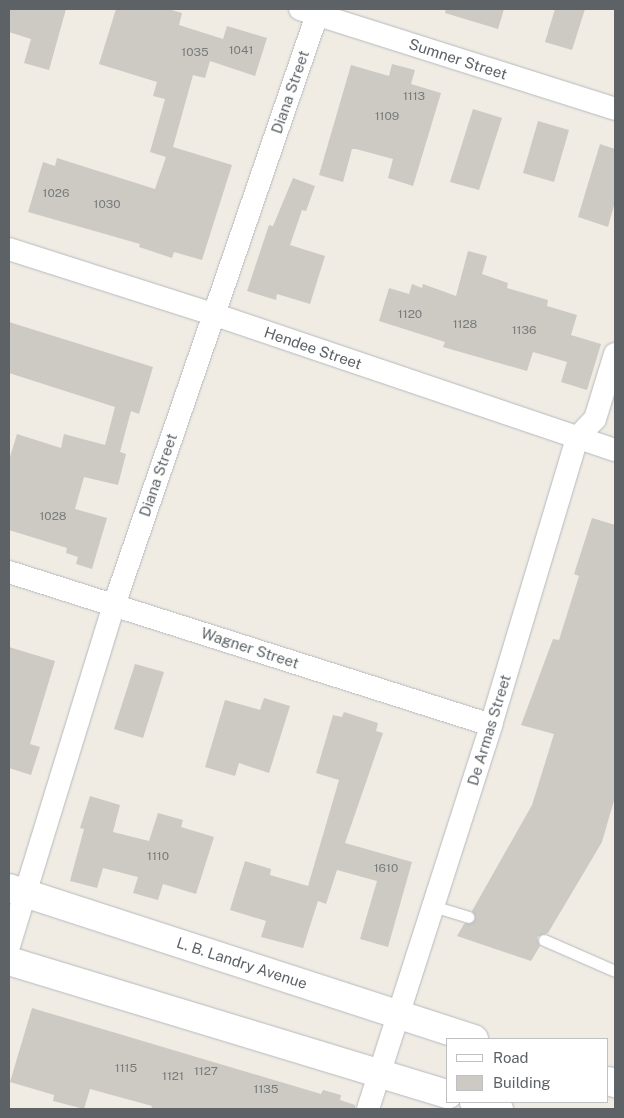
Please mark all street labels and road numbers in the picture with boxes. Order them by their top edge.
street label: Sumner Street [407,35,509,83]
street label: Diana Street [267,48,313,136]
street label: Hendee Street [262,323,364,373]
street label: Diana Street [135,431,181,519]
street label: Wagner Street [199,624,301,672]
street label: De Armas Street [464,672,514,788]
street label: L. B. Landry Avenue [174,933,310,993]

